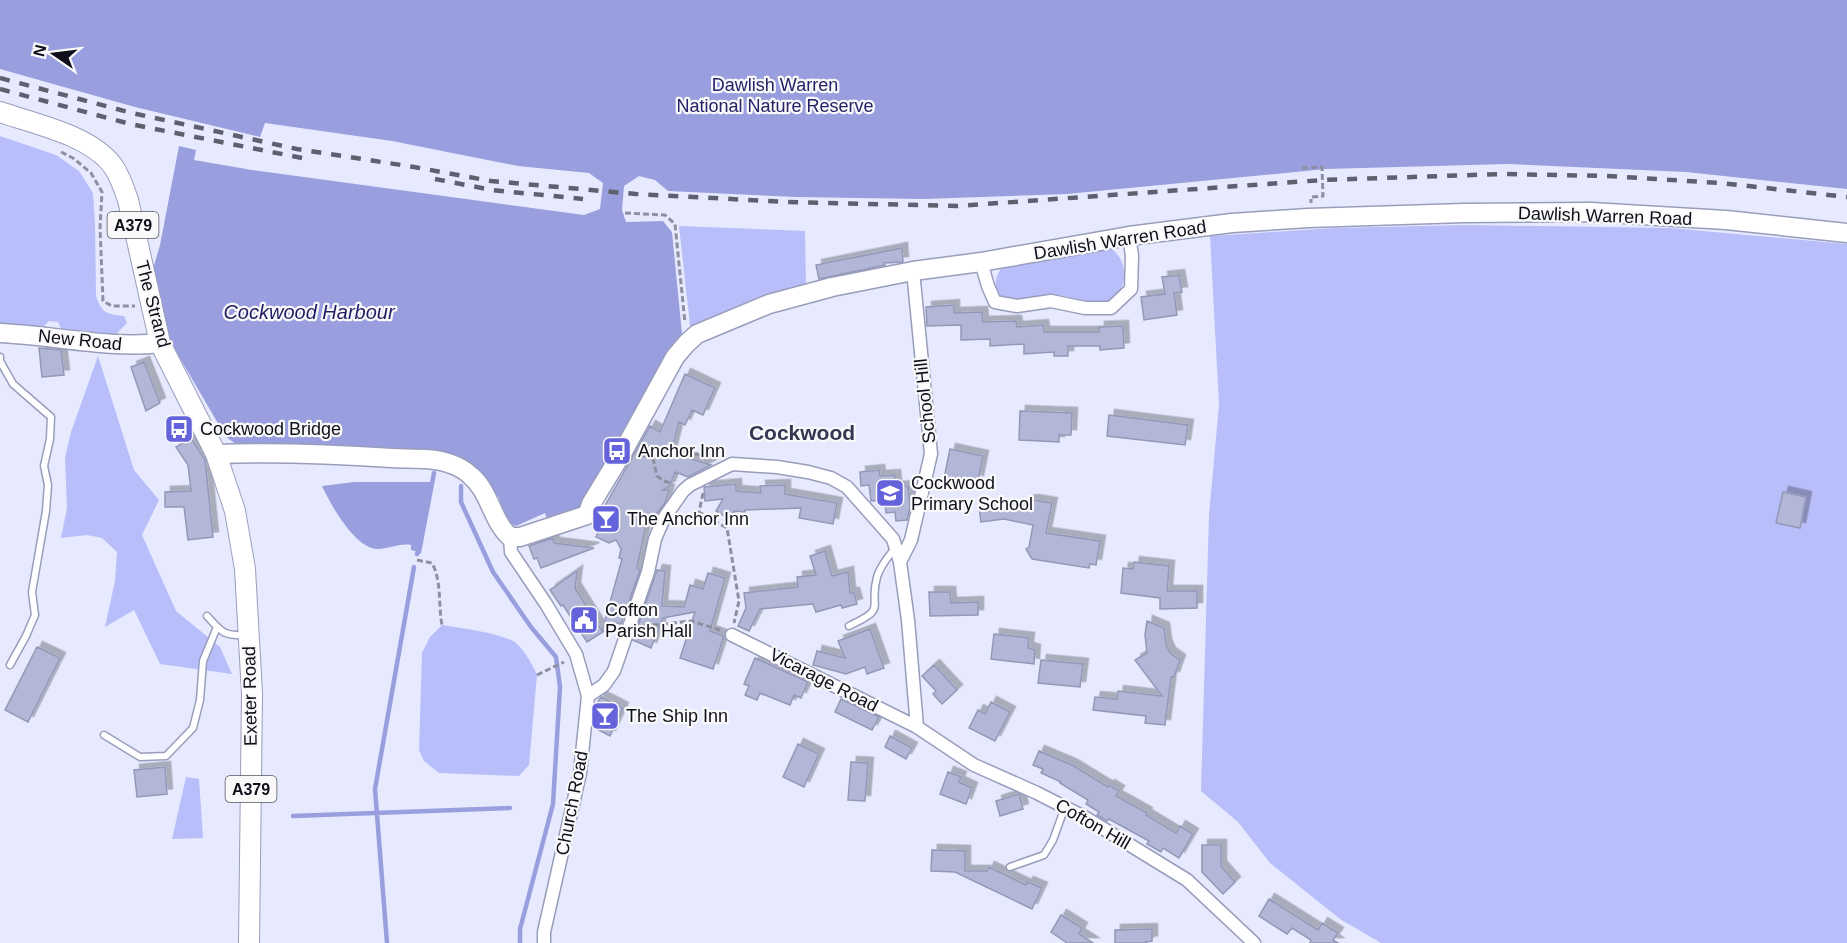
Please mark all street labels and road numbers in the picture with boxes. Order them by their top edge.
street label: Dawlish Warren Road [1518,203,1692,229]
road number: A379 [108,212,158,238]
street label: Dawlish Warren Road [1032,216,1208,264]
street label: The Strand [132,258,174,350]
street label: New Road [37,326,123,354]
street label: School Hill [911,358,939,444]
street label: Vicarage Road [767,644,881,716]
street label: Exeter Road [239,646,261,746]
street label: Church Road [552,749,592,857]
road number: A379 [226,776,276,802]
street label: Cofton Hill [1052,795,1134,853]

